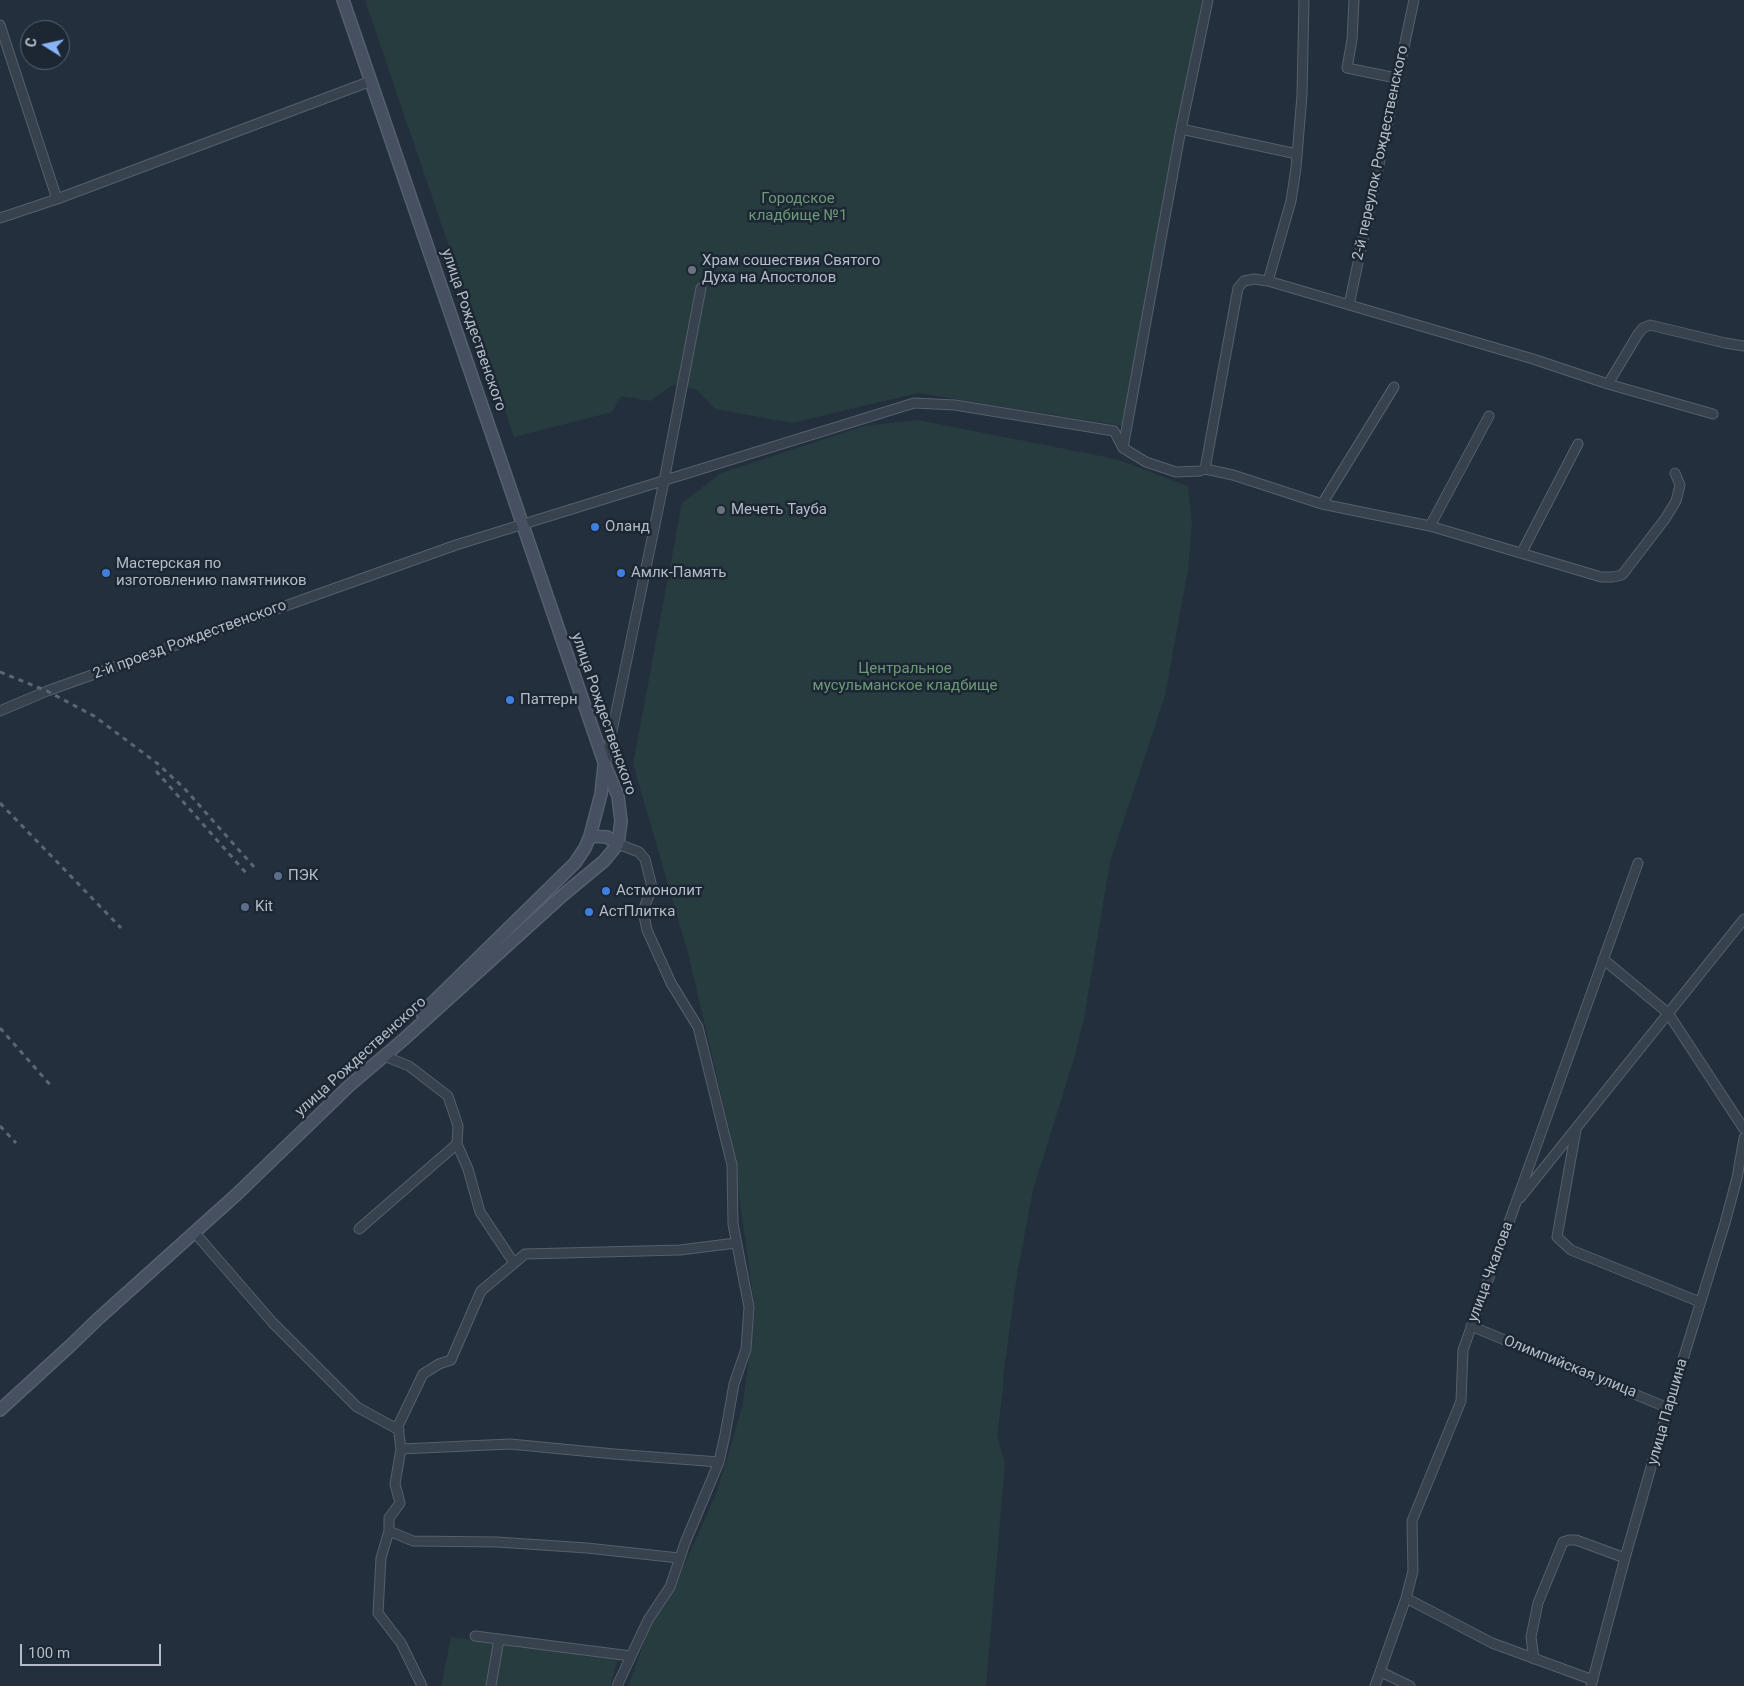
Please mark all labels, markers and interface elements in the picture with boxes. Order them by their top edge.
north arrow [20,20,70,70]
text: С [23,37,40,48]
street label: 2-й переулок Рождественского [1349,44,1413,262]
park label: Городское кладбище №1 [749,190,847,225]
street label: улица Рождественского [437,246,509,414]
place label: Храм сошествия Святого Духа на Апостолов [702,252,880,287]
marker: Храм сошествия Святого Духа на Апостолов [686,264,698,276]
place label: Мечеть Тауба [731,501,827,519]
marker: Мечеть Тауба [715,504,727,516]
place label: Оланд [605,518,650,536]
marker: Оланд [589,521,601,533]
place label: Мастерская по изготовлению памятников [116,555,307,590]
place label: Амлк-Память [631,564,726,582]
marker: Мастерская по изготовлению памятников [100,567,112,579]
marker: Амлк-Память [615,567,627,579]
street label: 2-й проезд Рождественского [91,597,289,683]
street label: улица Рождественского [567,630,639,798]
park label: Центральное мусульманское кладбище [813,660,997,695]
place label: Паттерн [520,691,578,709]
marker: Паттерн [504,694,516,706]
place label: ПЭК [288,867,318,885]
marker: ПЭК [272,870,284,882]
place label: Астмонолит [616,882,702,900]
marker: Астмонолит [600,885,612,897]
place label: Kit [255,898,273,916]
marker: Kit [239,901,251,913]
place label: АстПлитка [599,903,675,921]
marker: АстПлитка [583,906,595,918]
street label: улица Рождественского [292,993,430,1121]
street label: улица Чкалова [1465,1219,1517,1325]
street label: Олимпийская улица [1501,1332,1639,1402]
street label: улица Паршина [1644,1357,1692,1467]
scale bar [22,1634,164,1666]
text: 100 m [28,1644,70,1662]

